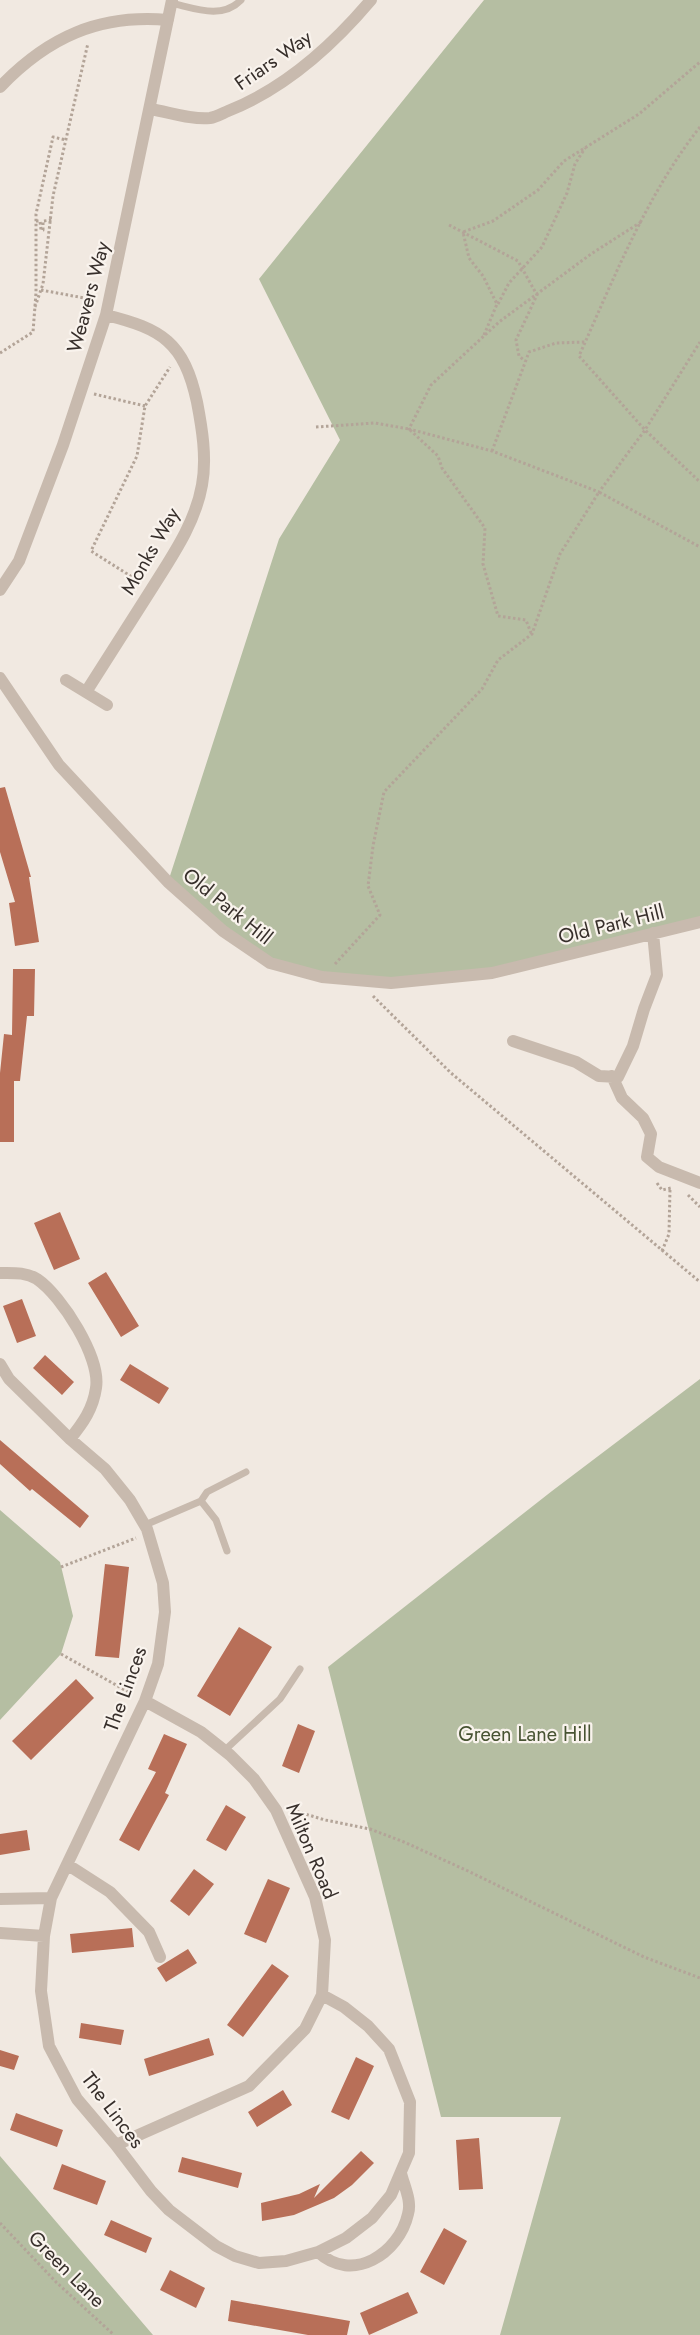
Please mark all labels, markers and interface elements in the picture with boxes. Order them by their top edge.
street label: Friars Way [229,23,318,98]
street label: Weavers Way [60,238,117,356]
street label: Monks Way [114,502,187,600]
street label: Old Park Hill [177,861,279,952]
street label: Old Park Hill [555,897,667,952]
street label: The Linces [97,1643,154,1736]
park label: Green Lane Hill [458,1720,592,1749]
street label: Milton Road [278,1799,345,1904]
street label: The Linces [74,2066,151,2154]
street label: Green Lane [22,2224,112,2314]

